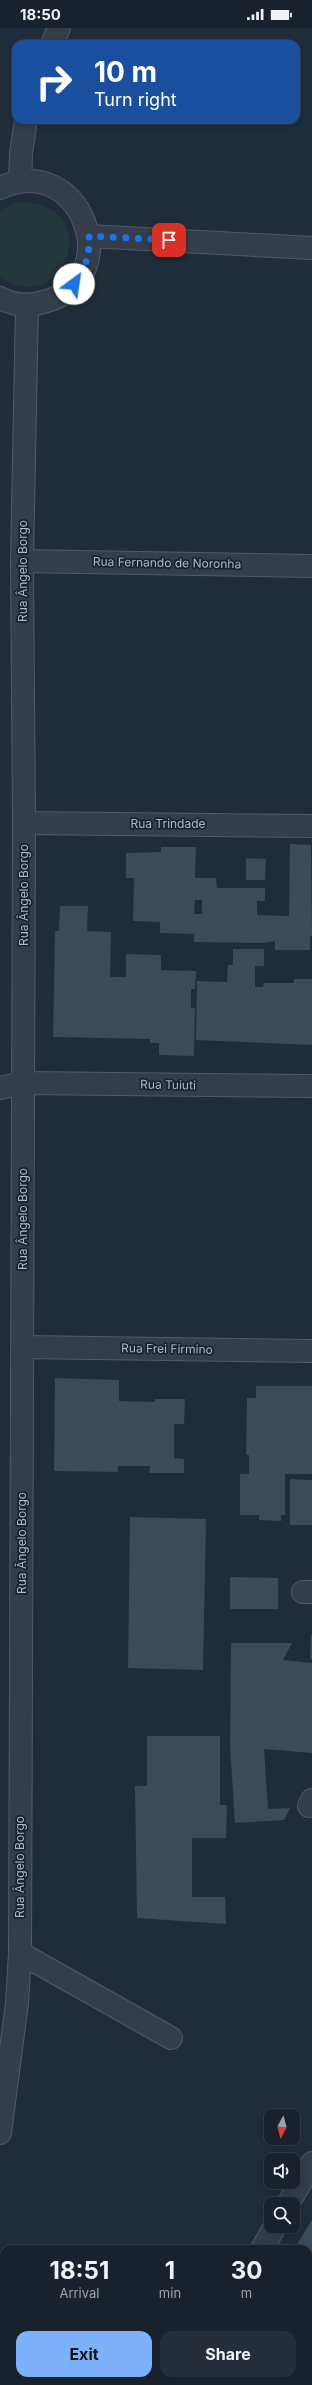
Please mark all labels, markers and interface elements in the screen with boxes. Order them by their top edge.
text: 18:50 [20,5,61,24]
text: 10 m [94,55,157,89]
icon: right [28,56,80,108]
text: Turn right [94,89,177,110]
pin [152,223,186,257]
icon: arrive [158,229,180,251]
position arrow [53,263,95,305]
street label: Rua Ângelo Borgo [15,520,30,622]
street label: Rua Fernando de Noronha [93,554,241,571]
street label: Rua Trindade [130,816,206,831]
street label: Rua Ângelo Borgo [16,844,31,946]
street label: Rua Tuiuti [140,1077,196,1092]
street label: Rua Ângelo Borgo [15,1168,30,1270]
street label: Rua Frei Firmino [121,1340,213,1357]
street label: Rua Ângelo Borgo [14,1492,29,1594]
street label: Rua Ângelo Borgo [12,1816,27,1918]
north arrow [264,2109,300,2145]
map controls [264,2109,300,2233]
button: sound [264,2153,300,2189]
button: search [264,2197,300,2233]
text: 18:51 [50,2256,109,2285]
text: 1 [165,2256,175,2285]
text: 30 [231,2256,262,2285]
text: Arrival [59,2285,99,2301]
text: min [159,2285,181,2301]
text: m [241,2285,252,2301]
button: Exit [16,2331,152,2377]
button: Share [160,2331,296,2377]

